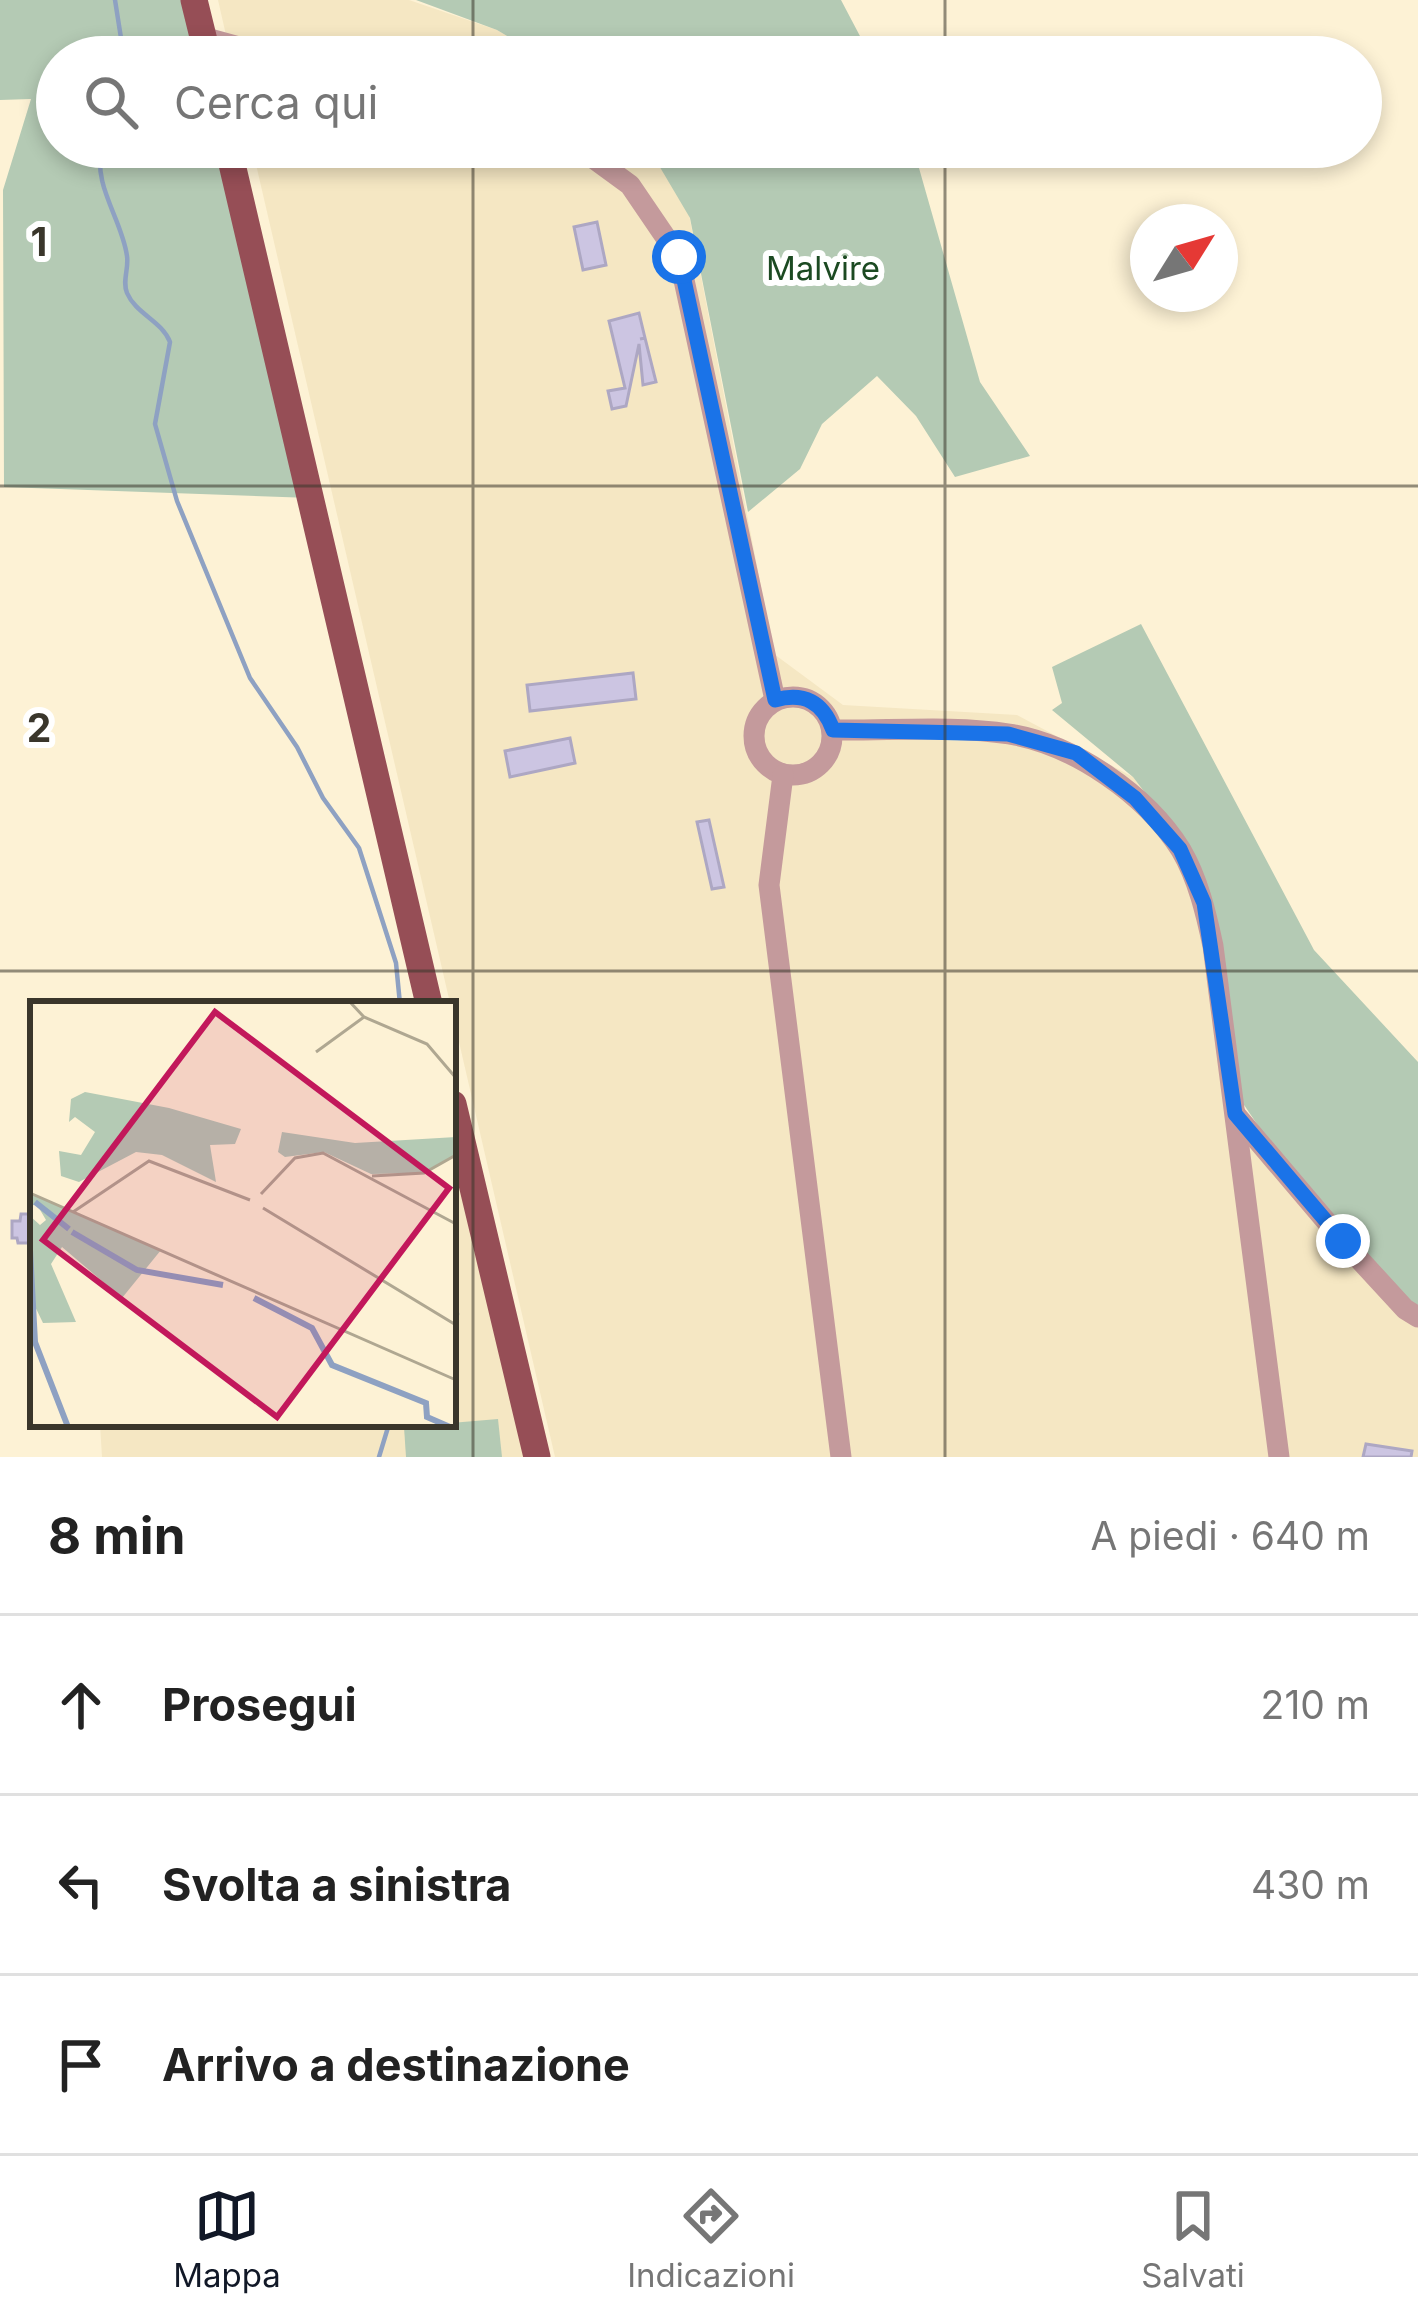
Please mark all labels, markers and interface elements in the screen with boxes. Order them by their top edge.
search box [36,36,1382,168]
icon: search [78,69,144,135]
text: Cerca qui [174,75,378,130]
north arrow [1130,204,1238,312]
text: 1 [31,218,47,265]
route start [652,230,706,284]
park label: Malvire [766,248,880,288]
text: 2 [27,704,51,751]
inset map [30,1001,456,1427]
route end [1316,1214,1370,1268]
text: 8 min [48,1505,185,1566]
text: A piedi · 640 m [1090,1512,1370,1559]
icon: ahead [48,1672,114,1738]
text: Prosegui [162,1677,357,1732]
text: 210 m [1261,1681,1370,1728]
icon: left [48,1852,114,1918]
text: Svolta a sinistra [162,1857,511,1912]
text: 430 m [1251,1861,1370,1908]
icon: arrive [48,2032,114,2098]
text: Arrivo a destinazione [162,2037,630,2092]
tab: Mappa [173,2183,281,2295]
tab: Indicazioni [627,2183,795,2295]
tab: Salvati [1141,2183,1245,2295]

